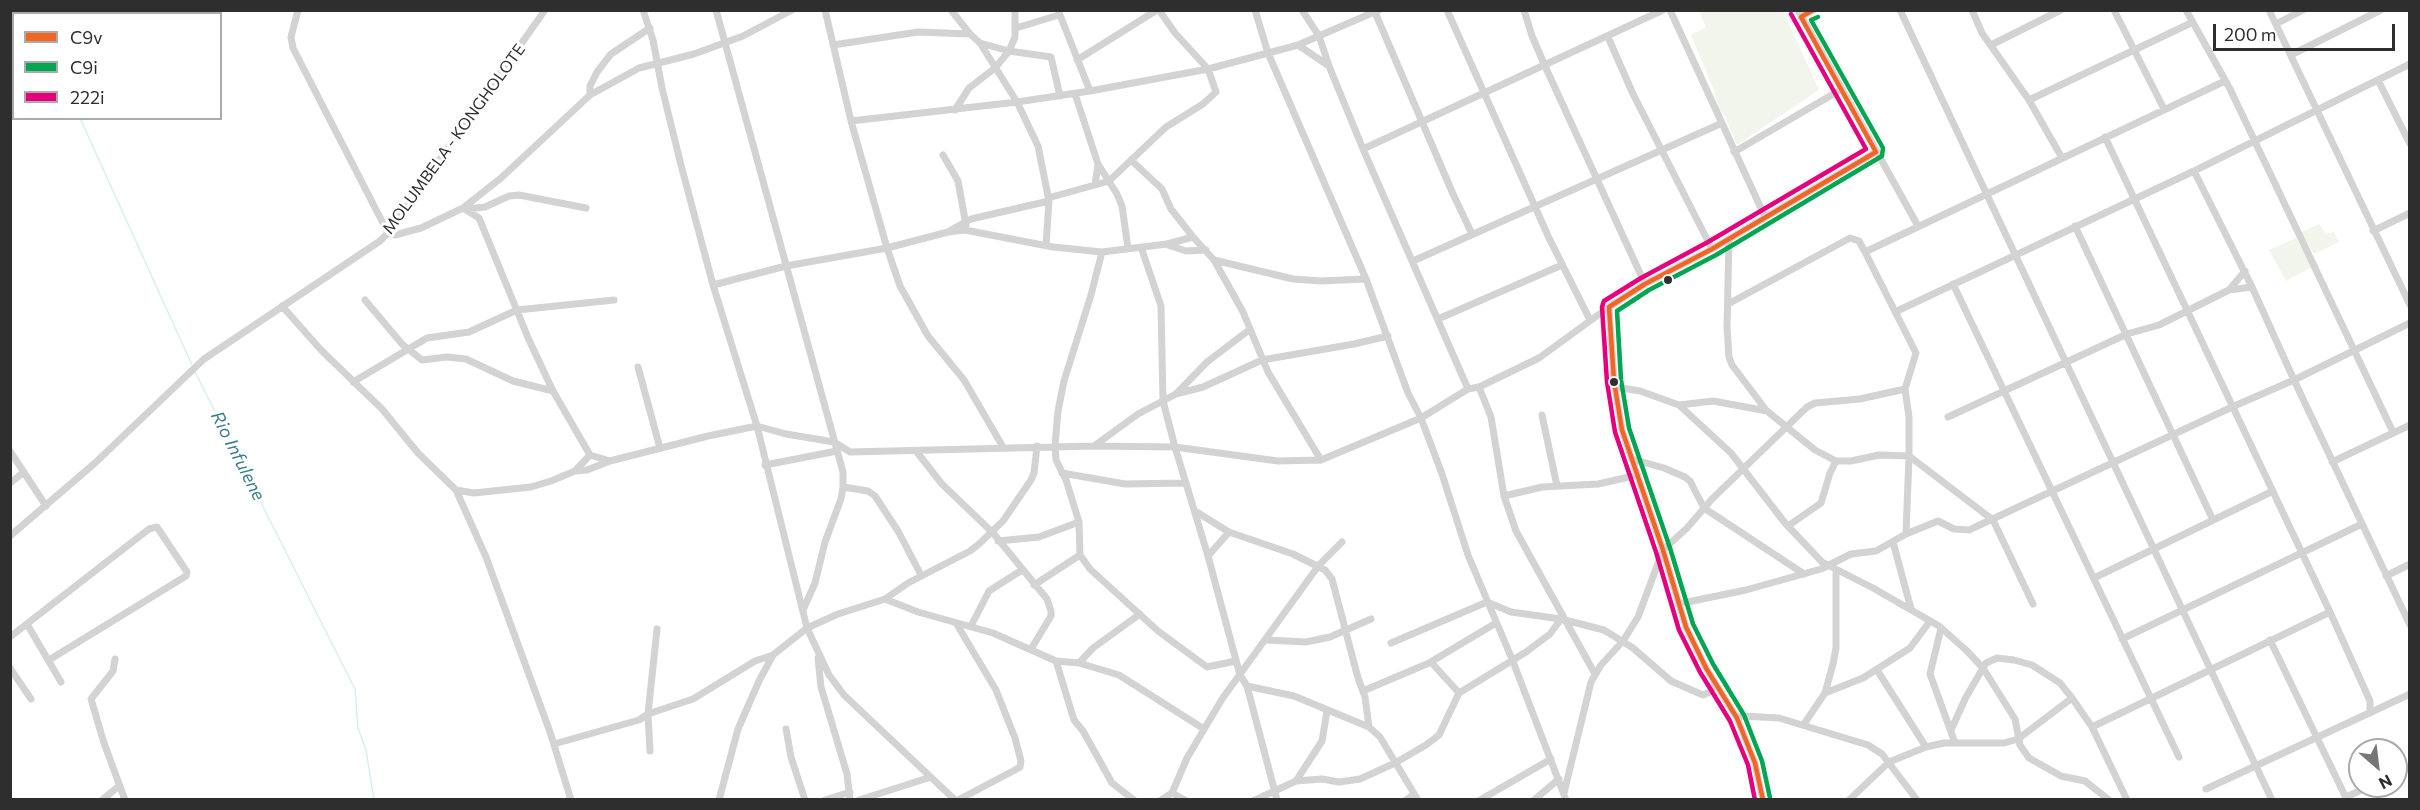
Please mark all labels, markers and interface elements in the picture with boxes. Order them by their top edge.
legend [12,12,222,120]
scale bar [2216,12,2398,50]
text: 200 m [2224,23,2277,45]
text: C9v [70,26,103,48]
street label: MOLUMBELA - KONGHOLOTE [379,40,529,238]
text: C9i [70,56,98,78]
text: 222i [70,86,105,108]
unlabelled marker [1662,274,1674,286]
unlabelled marker [1608,376,1620,388]
water label: Rio Infulene [206,408,270,504]
north arrow [2348,738,2408,798]
text: N [2376,771,2396,794]

